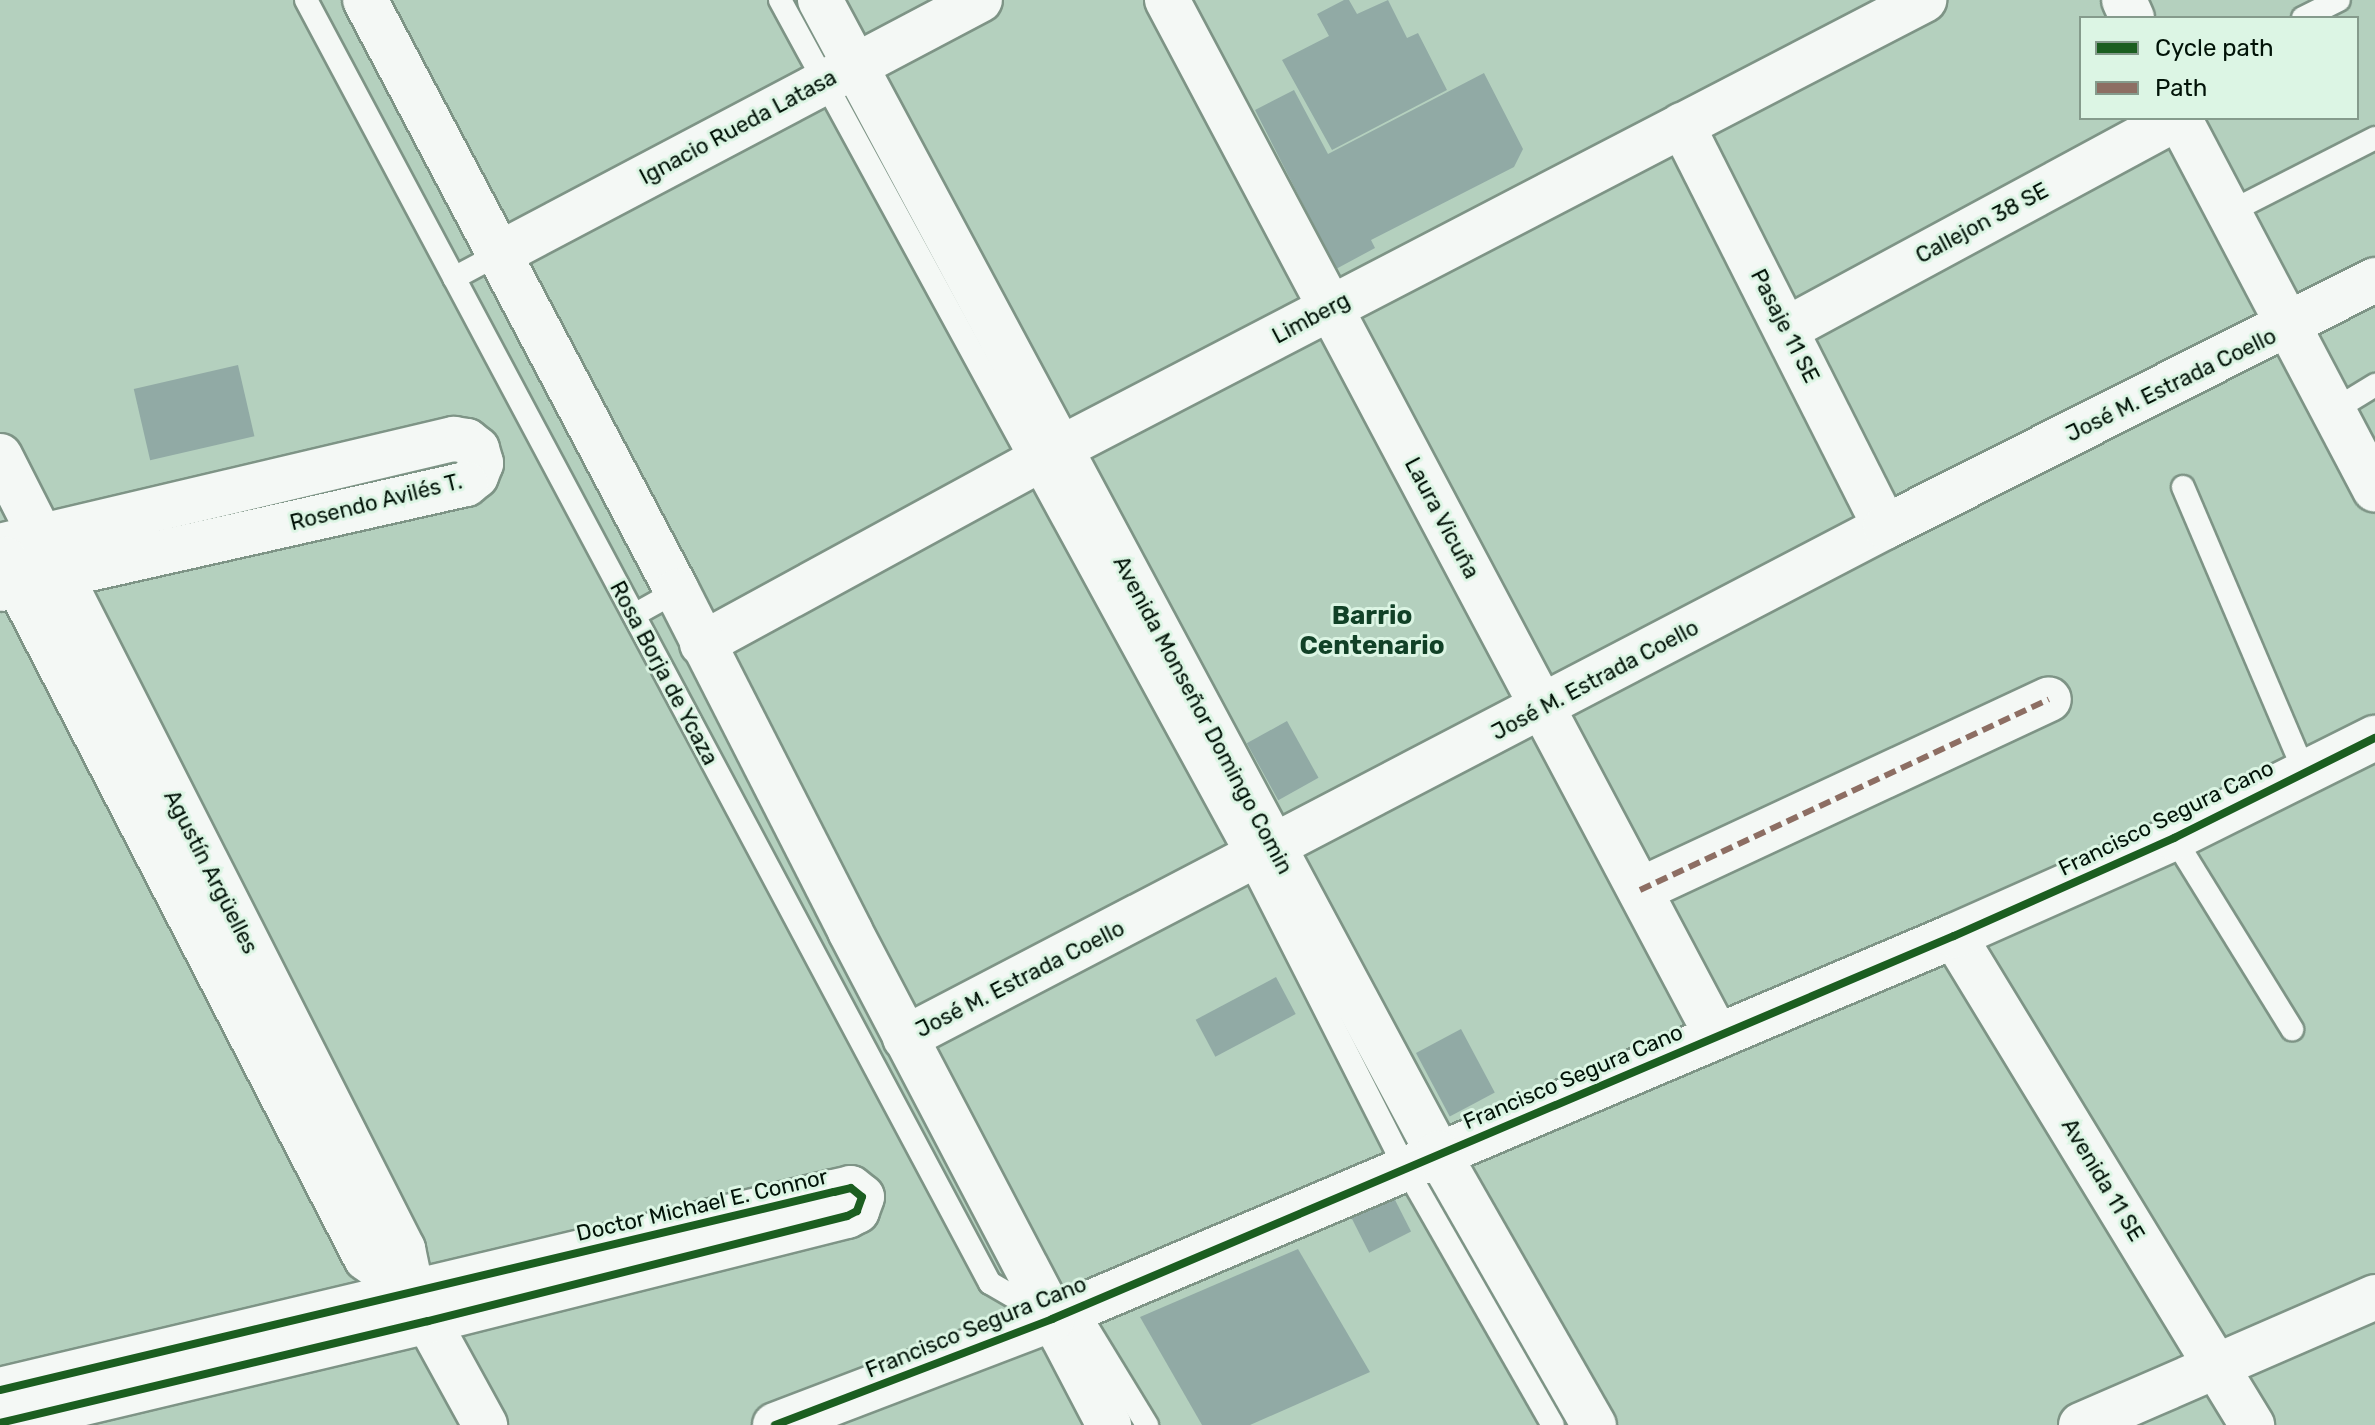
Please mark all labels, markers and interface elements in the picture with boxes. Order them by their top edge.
legend [2079,16,2359,120]
text: Cycle path [2155,34,2274,62]
street label: Ignacio Rueda Latasa [635,64,841,190]
text: Path [2155,74,2207,102]
street label: Callejon 38 SE [1911,177,2053,269]
street label: Pasaje 11 SE [1745,265,1825,387]
street label: Limberg [1268,287,1354,349]
street label: José M. Estrada Coello [2062,323,2280,447]
street label: Laura Vicuña [1399,453,1485,583]
street label: Rosendo Avilés T. [287,468,465,536]
street label: Avenida Monseñor Domingo Comin [1108,551,1298,879]
street label: Rosa Borja de Ycaza [604,576,724,770]
district label: Barrio Centenario [1299,600,1445,662]
street label: José M. Estrada Coello [1487,614,1703,746]
street label: Francisco Segura Cano [2054,754,2278,882]
street label: Agustín Argüelles [158,786,264,958]
street label: José M. Estrada Coello [911,915,1129,1043]
street label: Francisco Segura Cano [1459,1019,1687,1135]
street label: Avenida 11 SE [2056,1114,2150,1246]
street label: Doctor Michael E. Connor [574,1163,830,1247]
street label: Francisco Segura Cano [862,1271,1090,1383]

